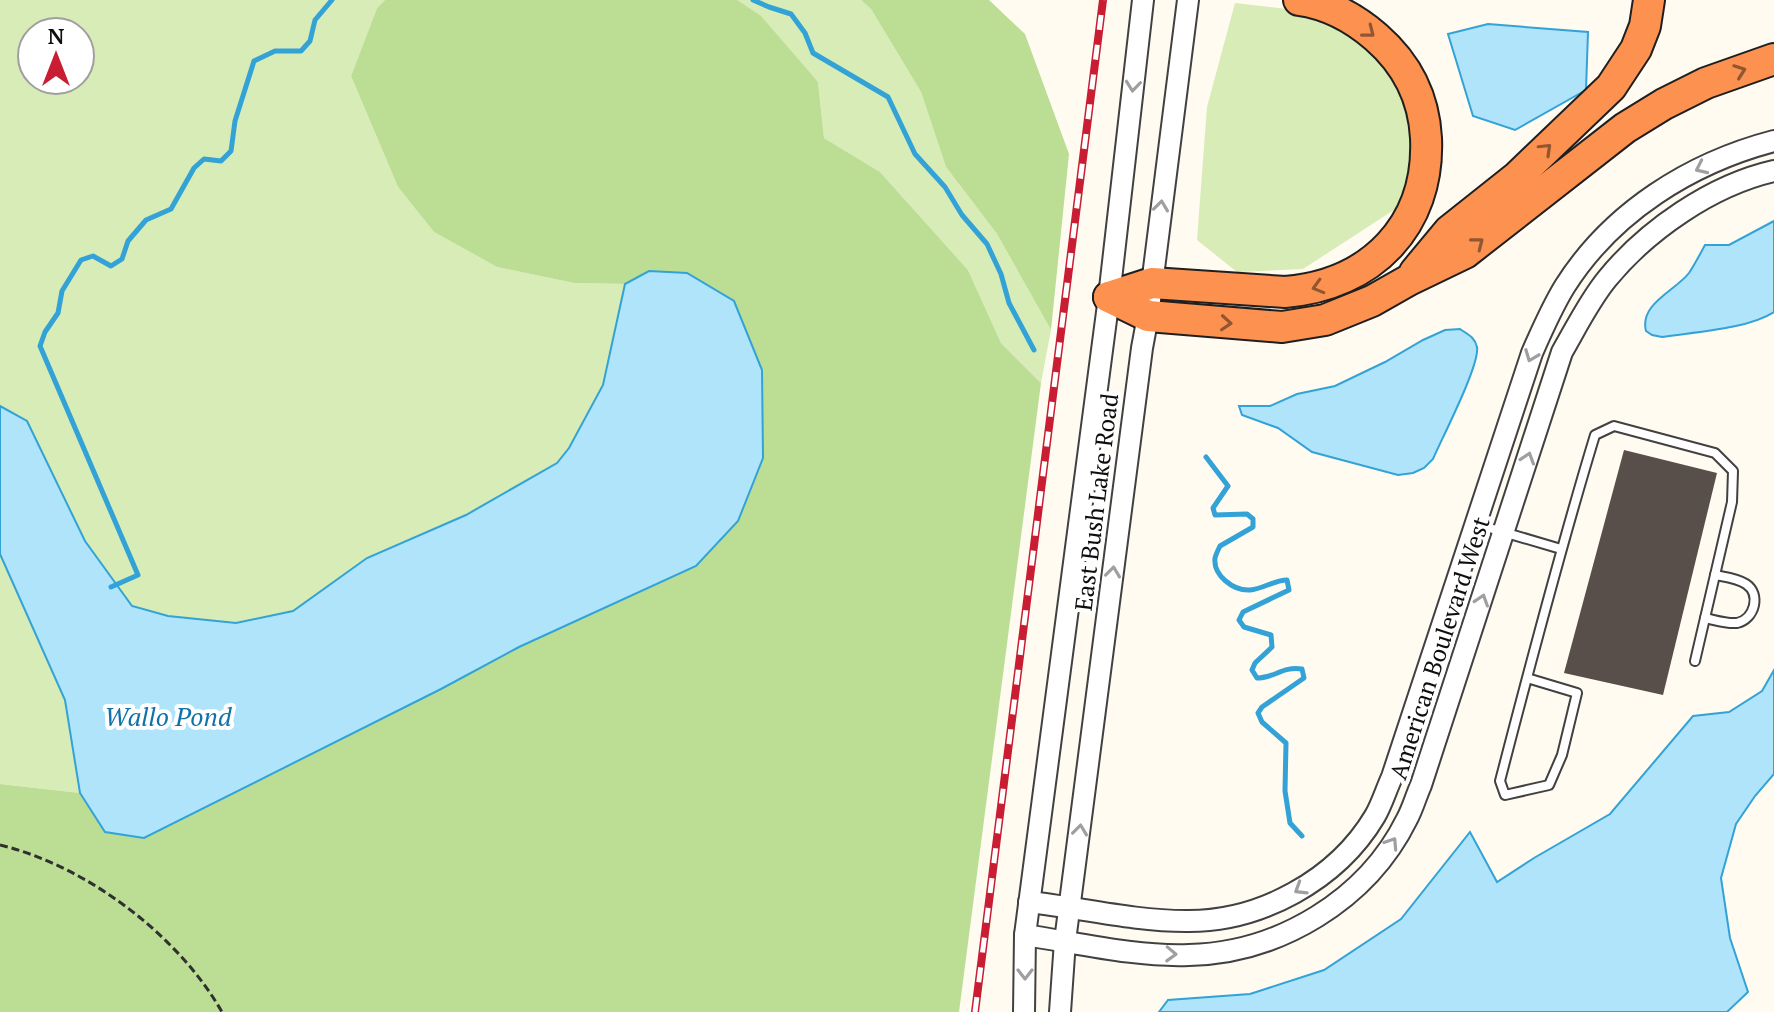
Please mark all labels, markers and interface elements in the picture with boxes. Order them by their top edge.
north arrow [16,16,96,96]
text: N [48,21,65,50]
one-way arrow [1360,22,1374,37]
one-way arrow [1732,64,1746,80]
one-way arrow [1125,79,1142,93]
one-way arrow [1537,144,1551,159]
one-way arrow [1695,158,1709,174]
one-way arrow [1153,199,1170,212]
one-way arrow [1469,238,1483,253]
one-way arrow [1312,278,1326,294]
one-way arrow [1220,314,1233,331]
one-way arrow [1524,348,1541,362]
street label: East Bush Lake Road [1067,391,1125,613]
one-way arrow [1519,452,1535,466]
street label: American Boulevard West [1381,512,1497,784]
one-way arrow [1104,565,1121,579]
one-way arrow [1473,594,1489,608]
water label: Wallo Pond [104,699,233,733]
one-way arrow [1071,823,1088,836]
one-way arrow [1383,837,1398,852]
one-way arrow [1295,879,1309,894]
one-way arrow [1165,946,1178,963]
one-way arrow [1016,968,1034,981]

